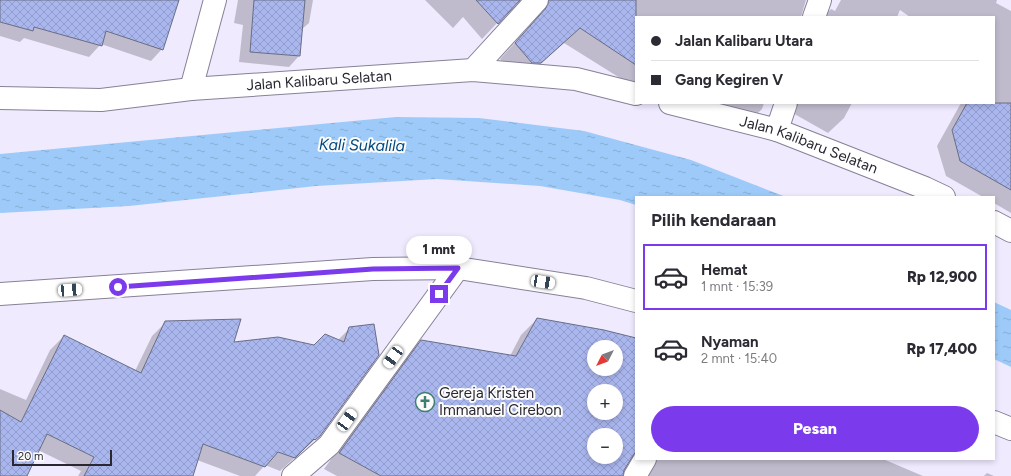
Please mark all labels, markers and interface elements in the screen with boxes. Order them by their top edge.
text: Jalan Kalibaru Utara [675,32,813,50]
street label: Jalan Kalibaru Selatan [246,67,392,94]
text: Gang Kegiren V [675,71,783,89]
street label: Jalan Kalibaru Selatan [738,112,880,178]
water label: Kali Sukalila [319,135,405,155]
text: Pilih kendaraan [651,209,776,231]
callout: 1 mnt [406,236,472,264]
text: 1 mnt [423,242,455,257]
icon: car [653,259,689,295]
text: Hemat [701,261,748,279]
text: Rp 12,900 [907,268,977,286]
car [530,274,556,290]
route start [109,278,127,296]
text: 1 mnt · 15:39 [701,279,773,294]
car [58,283,82,297]
route end [430,285,448,303]
icon: car [653,331,689,367]
text: Nyaman [701,333,759,351]
north arrow [587,340,623,376]
map controls [587,340,623,464]
text: Rp 17,400 [907,340,977,358]
car [381,344,405,370]
text: 2 mnt · 15:40 [701,351,777,366]
place label: Gereja Kristen Immanuel Cirebon [439,384,562,419]
button: + [587,384,623,420]
church icon: Gereja Kristen Immanuel Cirebon [414,391,436,413]
button: Pesan [651,406,979,452]
car [335,407,359,433]
button: − [587,428,623,464]
scale bar [12,448,112,467]
text: 20 m [18,450,43,463]

